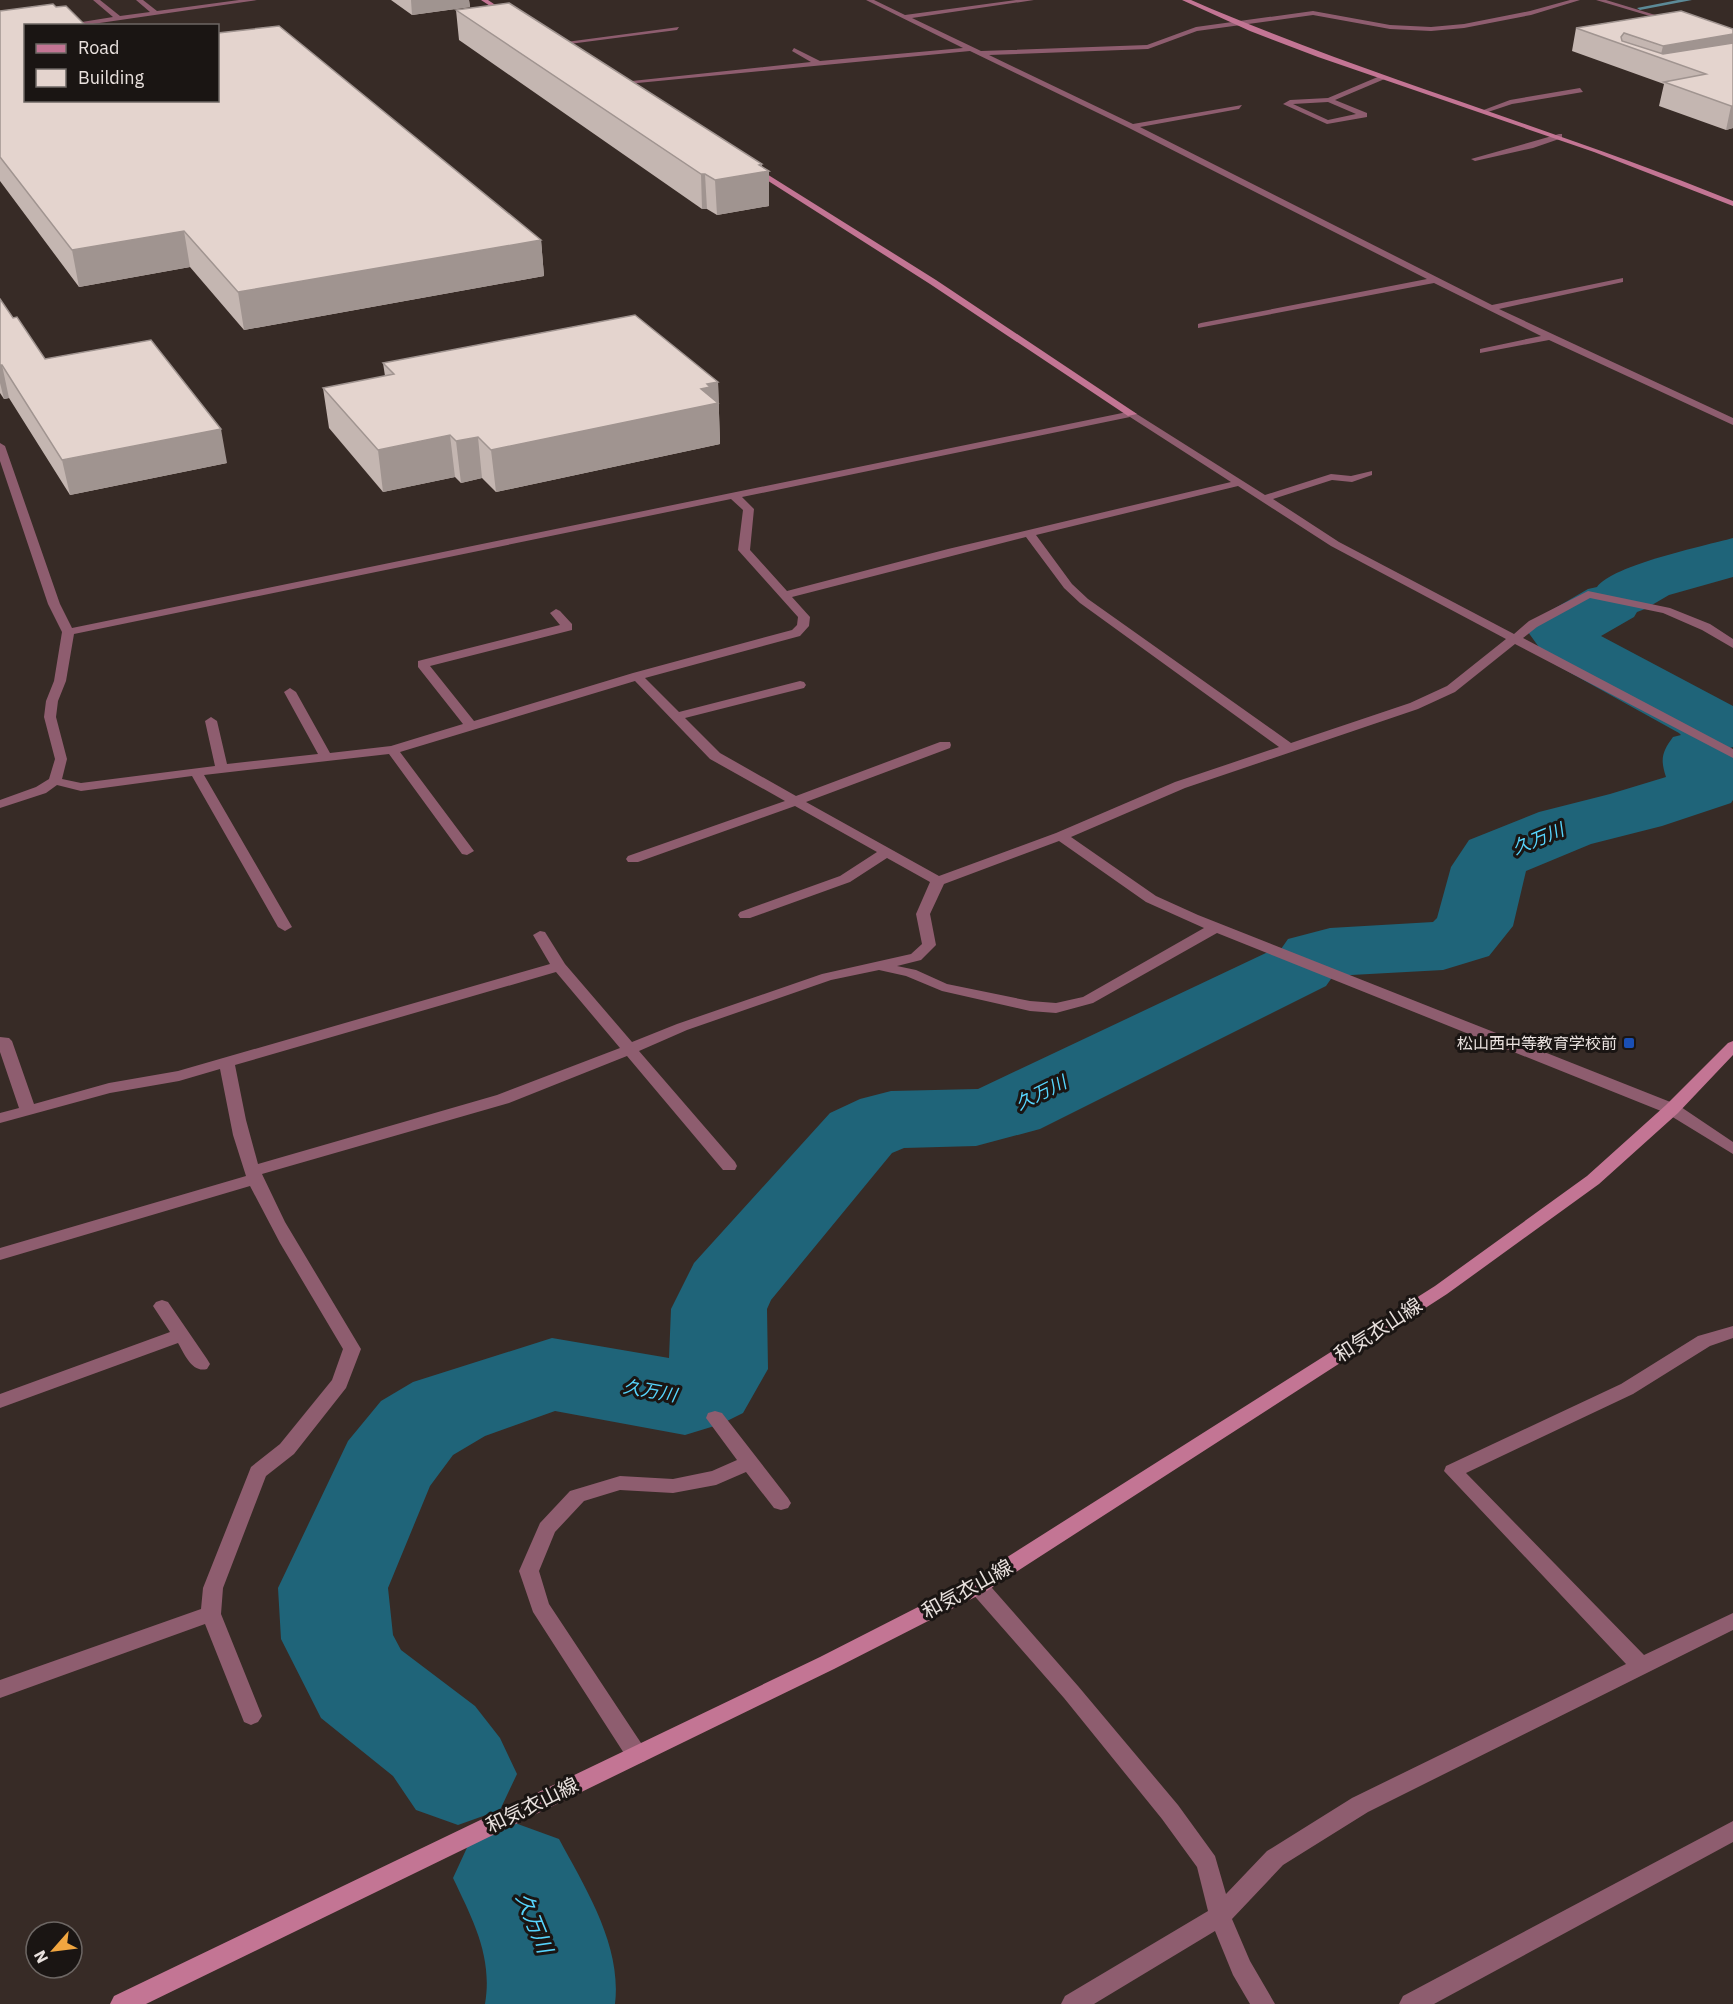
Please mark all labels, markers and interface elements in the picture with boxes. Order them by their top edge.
legend [24,24,219,102]
text: Road [78,36,119,59]
text: Building [78,66,145,89]
water label: 久万川 [1508,817,1569,859]
place label: 松山西中等教育学校前 [1457,1033,1617,1053]
marker: 松山西中等教育学校前 [1622,1036,1636,1050]
water label: 久万川 [1011,1070,1072,1115]
street label: 和気衣山線 [1328,1291,1427,1368]
water label: 久万川 [622,1374,681,1407]
street label: 和気衣山線 [916,1553,1017,1625]
street label: 和気衣山線 [481,1770,583,1839]
water label: 久万川 [510,1888,560,1959]
north arrow [24,1920,84,1980]
text: N [29,1947,52,1967]

